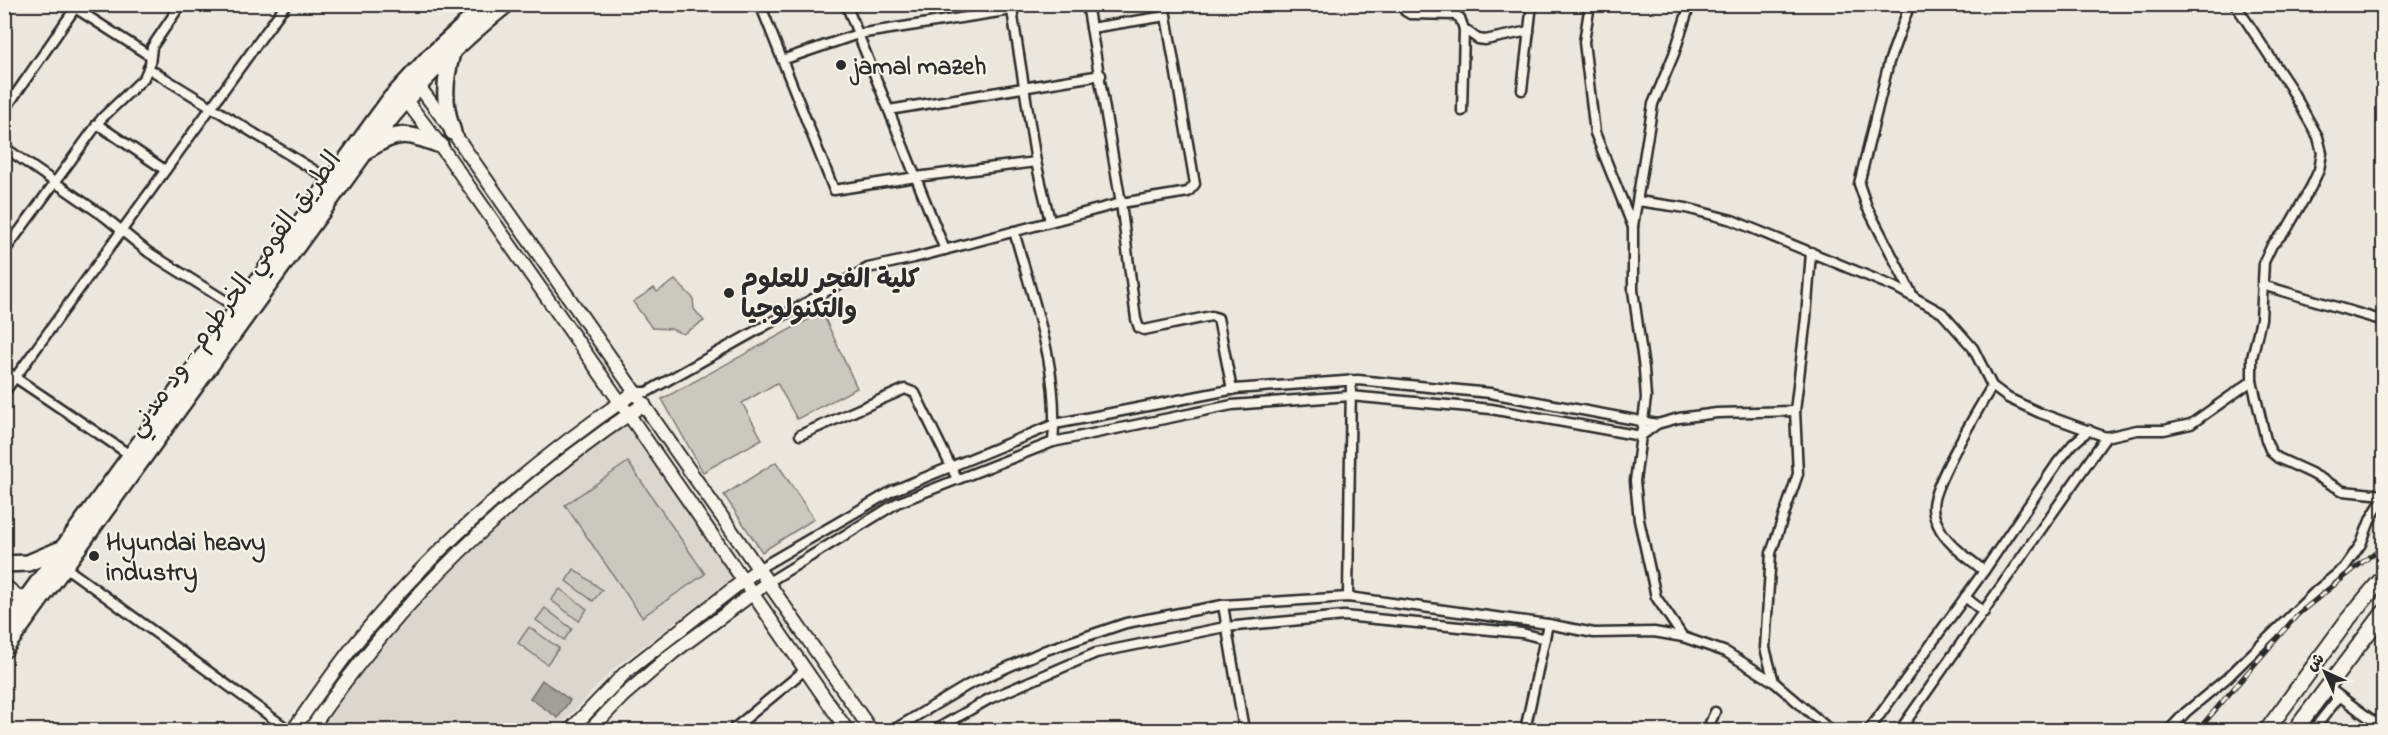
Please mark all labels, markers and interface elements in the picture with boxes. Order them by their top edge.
place label: jamal mazeh [849,49,986,87]
marker: jamal mazeh [834,58,848,72]
street label: الطريق القومي الخرطوم - ود مدني [118,144,353,446]
place label: كلية الفجر للعلوم والتكنولوجيا [741,262,920,330]
marker: كلية الفجر للعلوم والتكنولوجيا [722,286,736,300]
place label: Hyundai heavy industry [106,525,266,593]
marker: Hyundai heavy industry [87,549,101,563]
north arrow [2295,642,2355,702]
text: ش [2301,648,2331,678]

